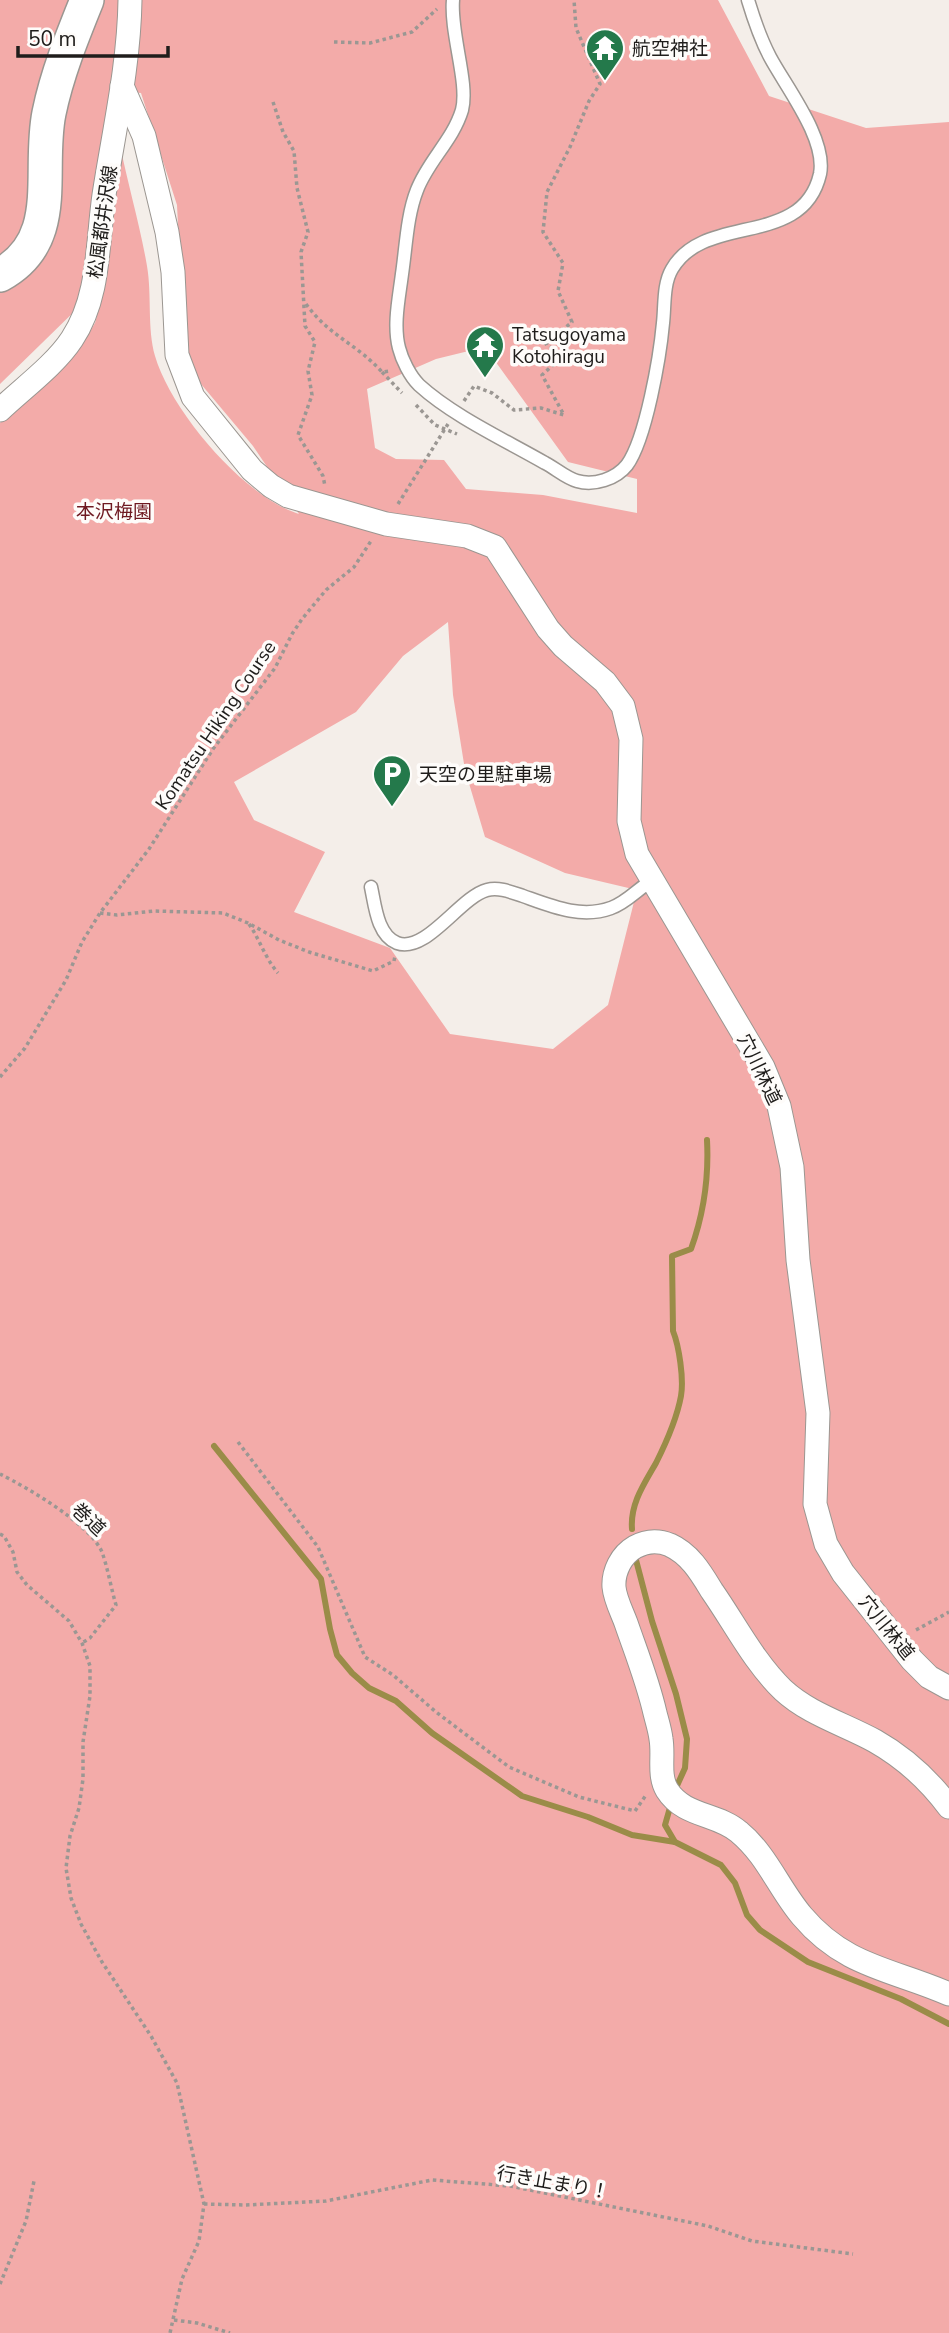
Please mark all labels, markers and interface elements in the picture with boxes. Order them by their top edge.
scale bar [18,14,168,58]
text: 50 m [28,25,77,53]
temple icon: 航空神社 [584,27,626,82]
place label: 航空神社 [632,36,708,62]
street label: 松風都井沢線 [82,164,124,280]
place label: Tatsugoyama Kotohiragu [512,322,626,370]
temple icon: Tatsugoyama Kotohiragu [464,324,506,379]
park label: 本沢梅園 [76,499,152,525]
street label: Komatsu Hiking Course [149,636,282,815]
parking icon: 天空の里駐車場 [371,753,413,808]
place label: 天空の里駐車場 [419,762,552,788]
street label: 穴川林道 [731,1030,787,1109]
street label: 巻道 [66,1497,111,1542]
street label: 穴川林道 [852,1590,920,1665]
street label: 行き止まり！ [494,2160,611,2206]

